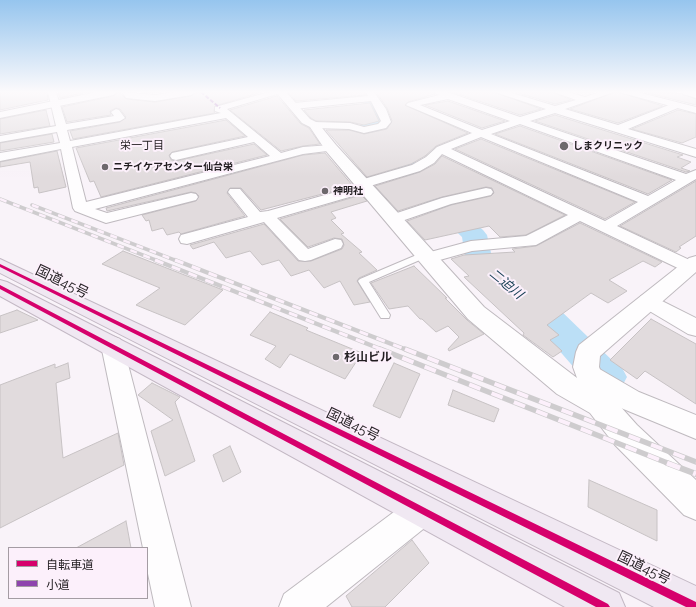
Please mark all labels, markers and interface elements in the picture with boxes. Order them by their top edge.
district label: 栄一丁目 [120,139,164,153]
marker: しまクリニック [558,140,570,152]
place label: しまクリニック [573,140,643,152]
place label: ニチイケアセンター仙台栄 [113,161,233,173]
marker: ニチイケアセンター仙台栄 [100,162,110,172]
place label: 神明社 [333,185,363,197]
marker: 神明社 [320,186,330,196]
street label: 国道45号 [33,262,91,302]
water label: 二迫川 [486,266,526,302]
place label: 杉山ビル [344,350,392,364]
marker: 杉山ビル [331,352,341,362]
street label: 国道45号 [324,405,382,445]
legend [8,547,148,599]
street label: 国道45号 [615,548,673,588]
text: 自転車道 [46,558,94,572]
text: 小道 [46,578,70,592]

